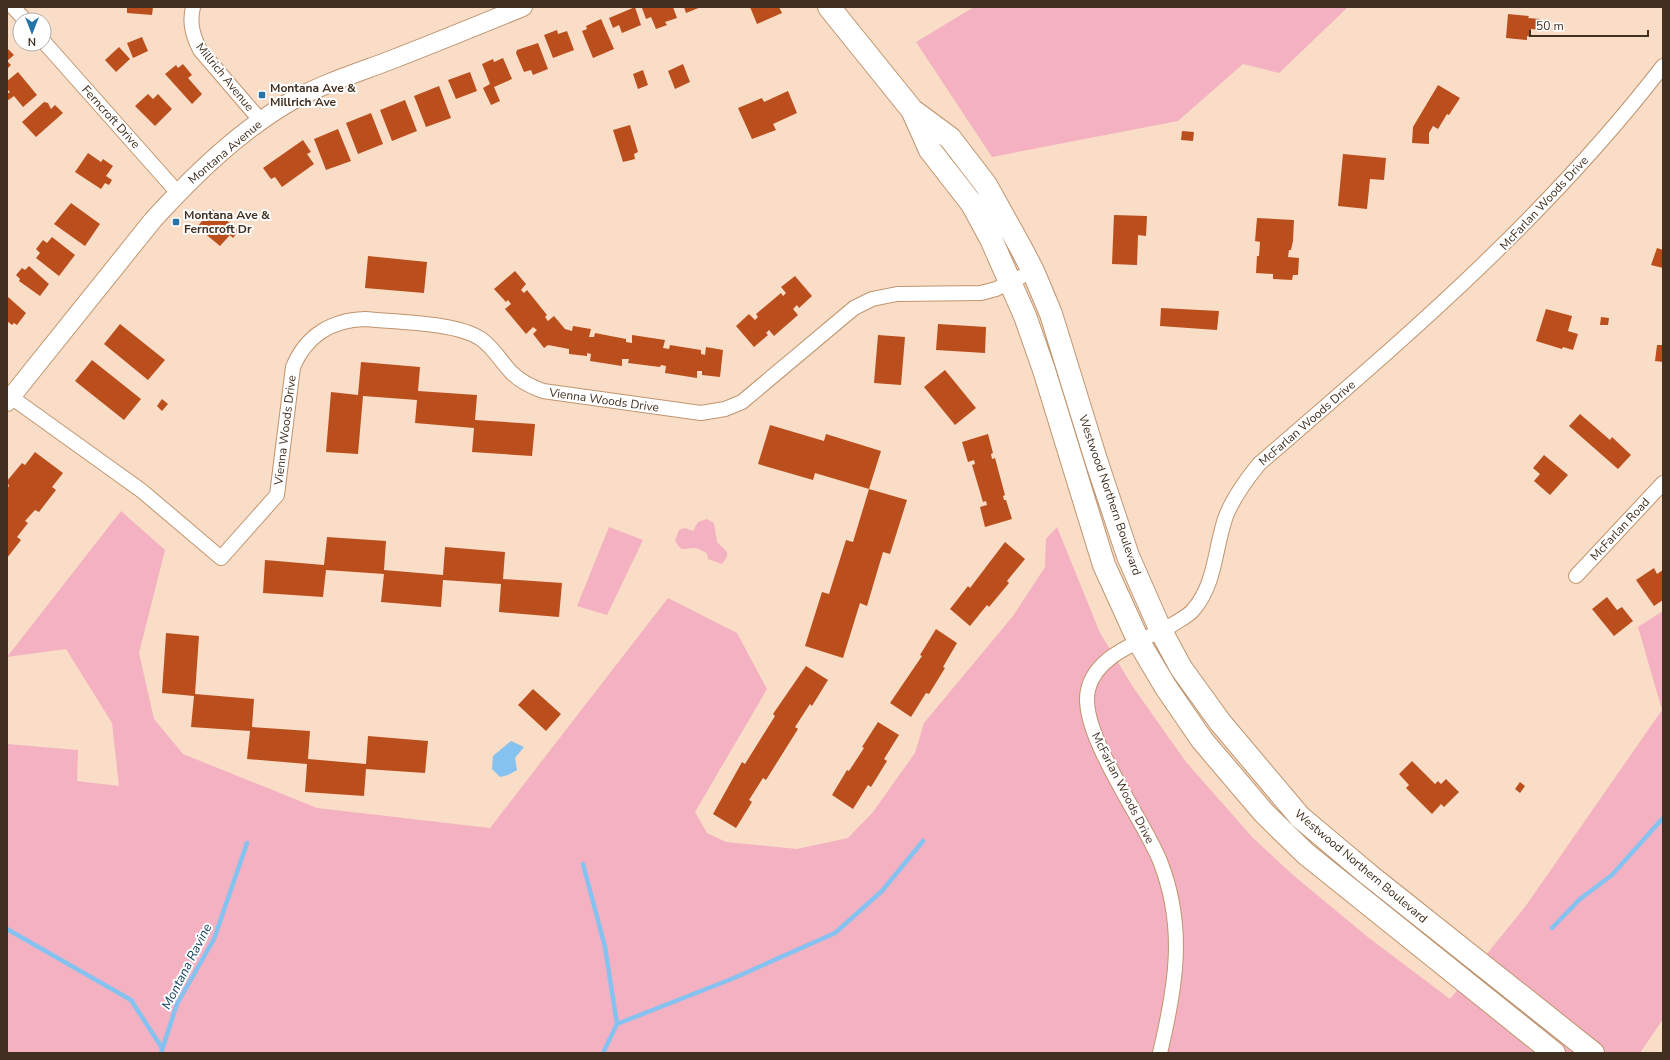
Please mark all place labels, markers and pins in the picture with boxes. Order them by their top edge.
place label: Montana Ave & Millrich Ave [270,80,356,110]
marker: Montana Ave & Millrich Ave [257,90,267,100]
place label: Montana Ave & Ferncroft Dr [184,207,270,237]
marker: Montana Ave & Ferncroft Dr [171,217,181,227]

